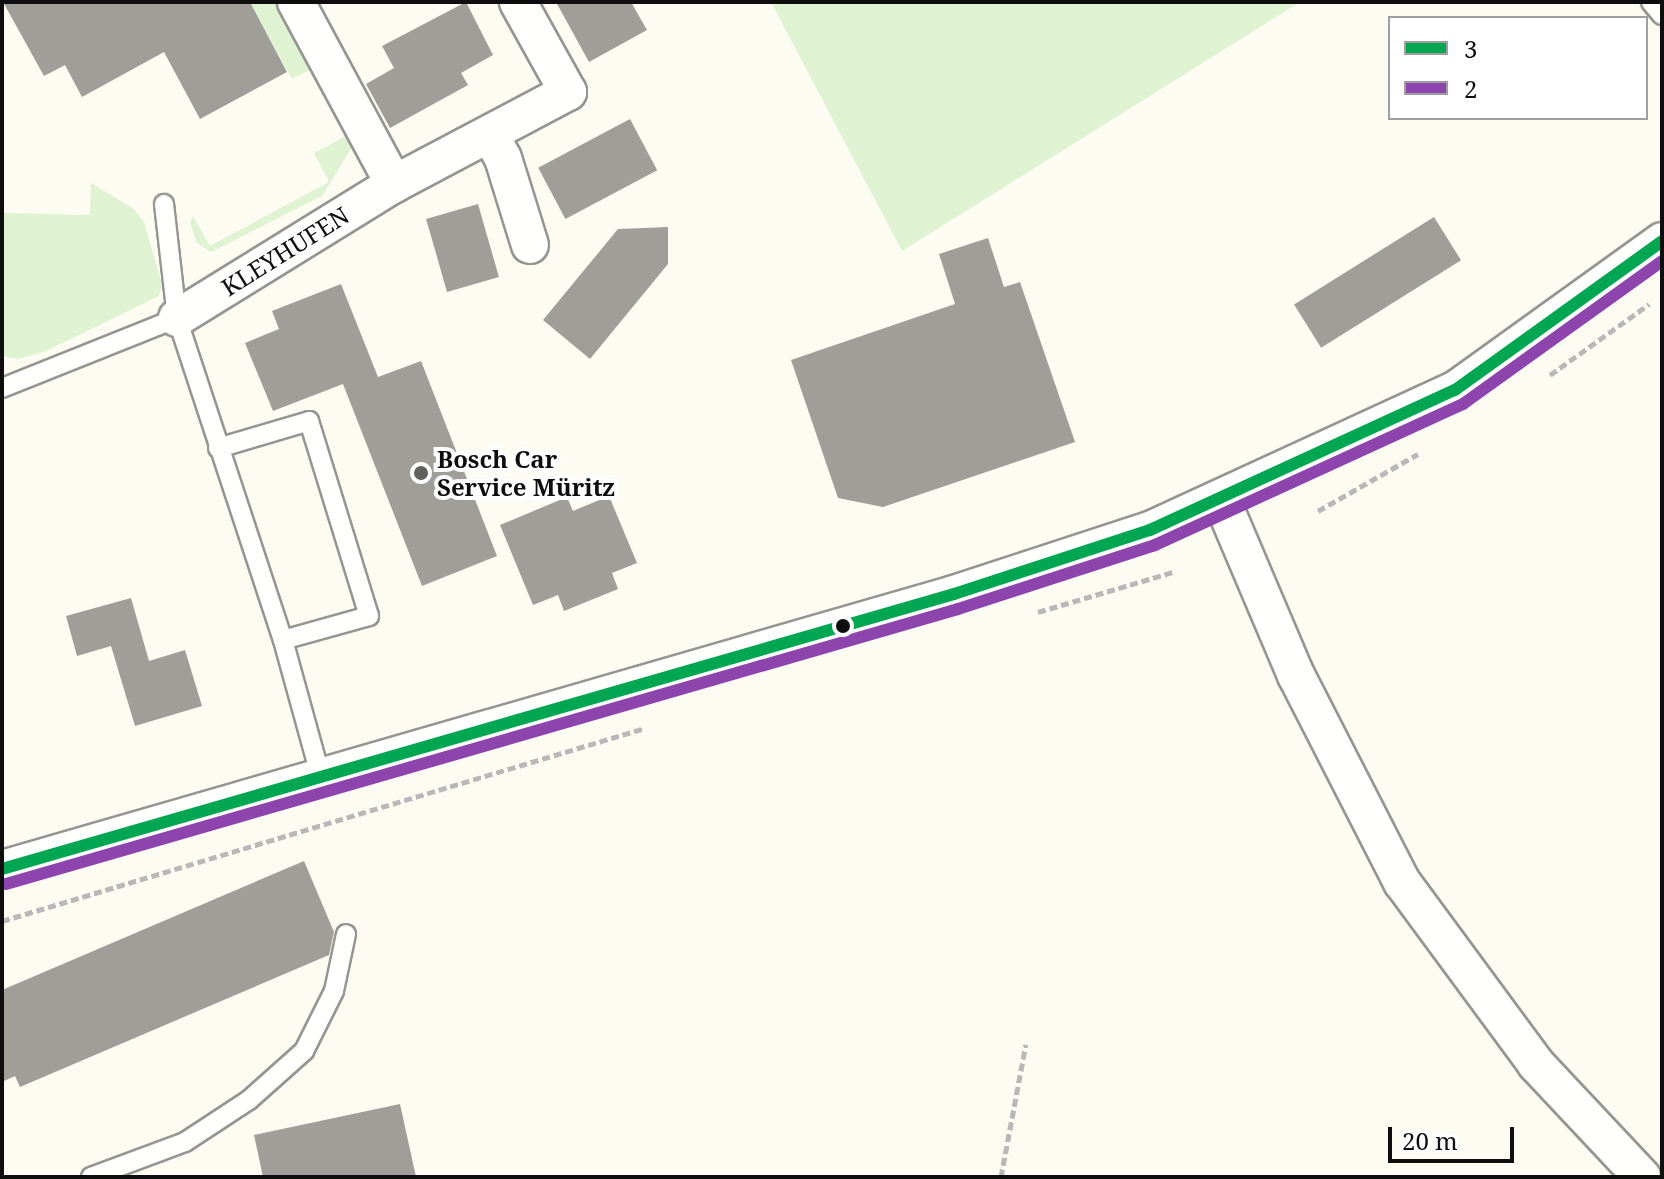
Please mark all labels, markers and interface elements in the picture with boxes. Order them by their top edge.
legend [1388,16,1648,120]
text: 3 [1464,32,1477,65]
text: 2 [1464,72,1477,105]
street label: KLEYHUFEN [216,200,354,302]
place label: Bosch Car Service Müritz [437,445,615,501]
marker: Bosch Car Service Müritz [412,464,430,482]
unlabelled marker [835,618,851,634]
scale bar [1392,1111,1518,1161]
text: 20 m [1402,1124,1458,1157]

